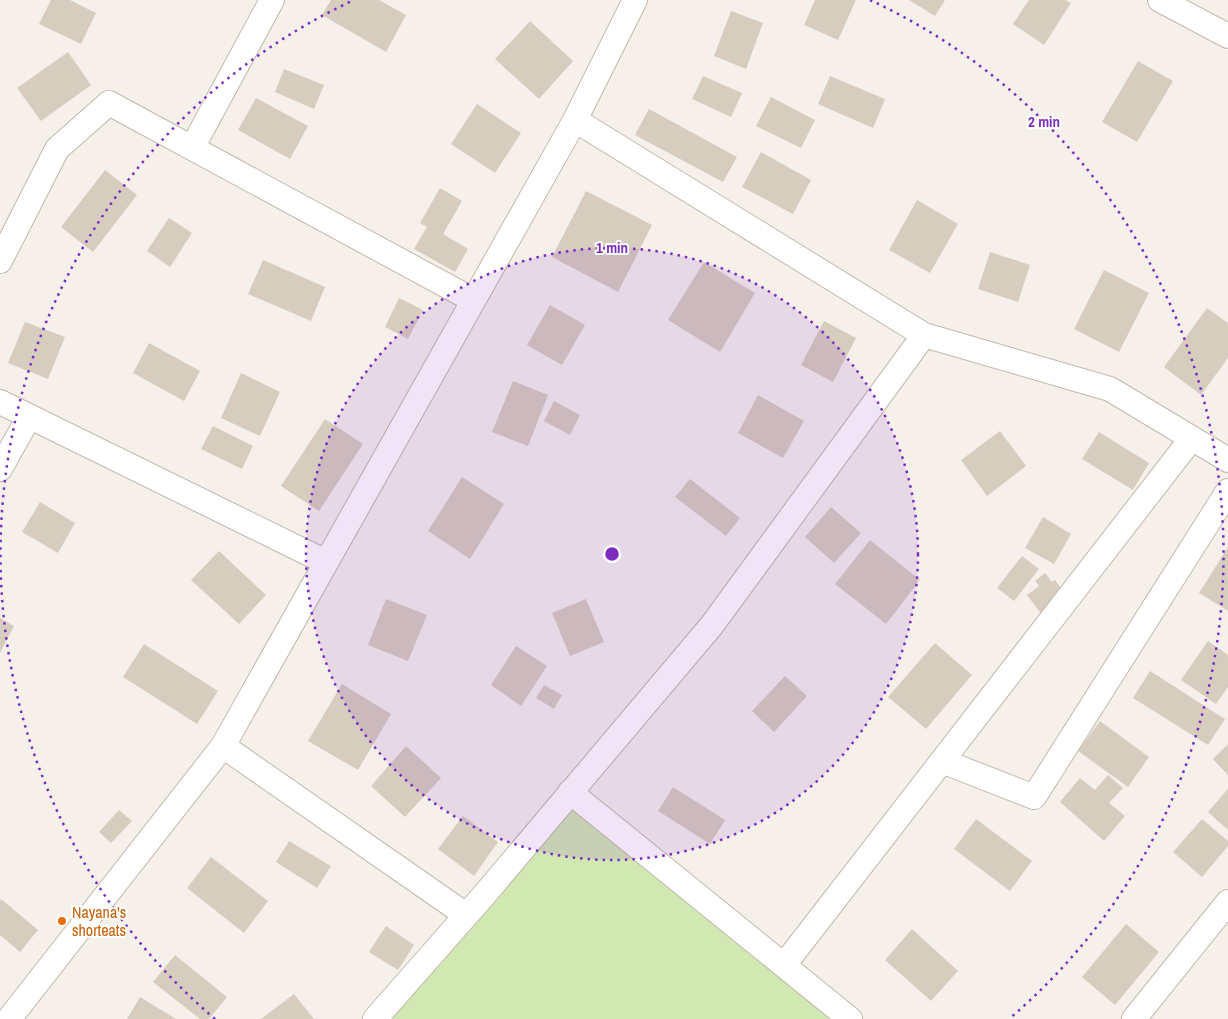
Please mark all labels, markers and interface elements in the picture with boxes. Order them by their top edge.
text: 2 min [1028,111,1060,132]
text: 1 min [596,237,628,258]
centre of rings [603,545,621,563]
place label: Nayana's shorteats [72,901,126,941]
marker: Nayana's shorteats [56,915,68,927]

